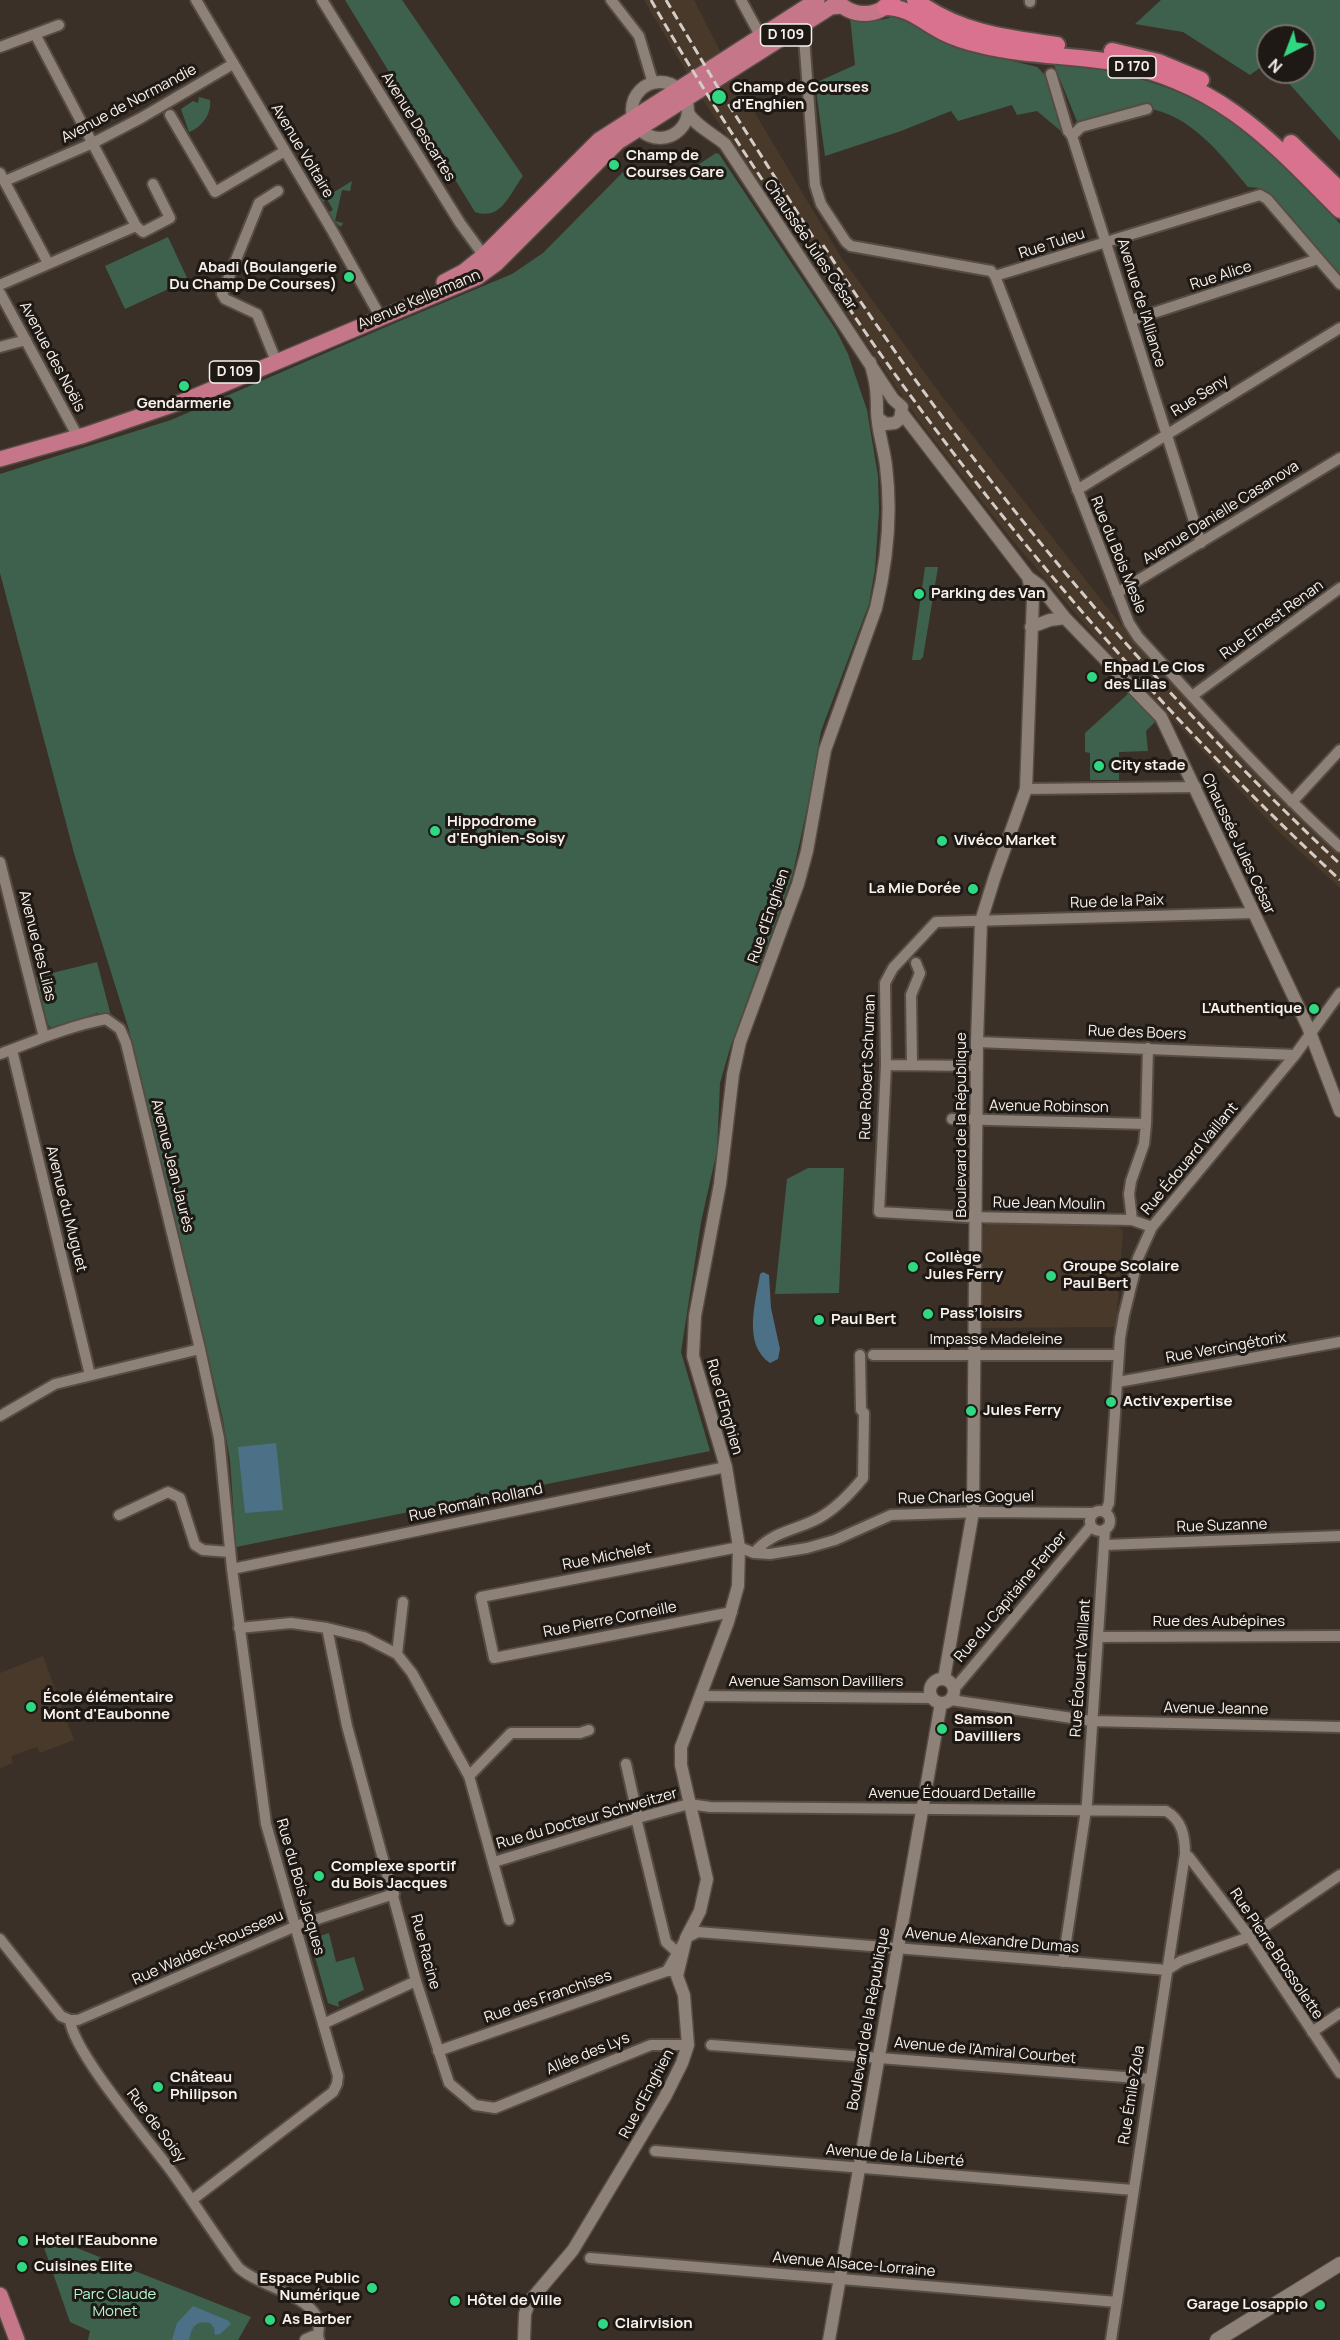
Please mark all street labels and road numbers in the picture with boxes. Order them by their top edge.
road number: D 109 [760,24,812,46]
road number: D 170 [1108,56,1156,78]
street label: Avenue de Normandie [58,61,200,147]
street label: Avenue Descartes [377,69,459,185]
street label: Avenue Voltaire [267,101,337,201]
street label: Chaussée Jules César [760,176,860,314]
street label: Rue Tuleu [1017,225,1087,263]
street label: Avenue de l'Alliance [1113,237,1169,369]
street label: Rue Alice [1188,258,1254,294]
street label: Avenue Kellermann [355,266,483,334]
street label: Avenue des Noëls [15,299,89,415]
road number: D 109 [210,361,260,383]
street label: Rue Seny [1168,371,1232,421]
street label: Avenue Danielle Casanova [1140,457,1302,569]
street label: Rue du Bois Mesle [1086,494,1150,616]
street label: Rue Ernest Renan [1217,577,1327,663]
street label: Chaussée Jules César [1197,771,1279,917]
street label: Rue d'Enghien [744,867,794,965]
street label: Avenue des Lilas [15,889,59,1003]
street label: Rue de la Paix [1070,891,1164,913]
street label: Rue Robert Schuman [856,994,880,1140]
street label: Rue des Boers [1087,1022,1187,1044]
street label: Boulevard de la République [953,1032,971,1218]
street label: Avenue Robinson [989,1097,1109,1117]
street label: Avenue Jean Jaurès [147,1098,197,1234]
street label: Rue Édouard Vaillant [1138,1099,1242,1219]
street label: Avenue du Muguet [42,1144,90,1274]
street label: Rue Jean Moulin [993,1194,1105,1214]
street label: Rue Vercingétorix [1164,1329,1288,1367]
street label: Impasse Madeleine [930,1331,1062,1349]
street label: Rue d'Enghien [702,1357,746,1457]
street label: Rue Romain Rolland [407,1480,545,1526]
street label: Rue Charles Goguel [898,1488,1034,1508]
street label: Rue Suzanne [1176,1515,1268,1537]
street label: Rue du Capitaine Ferber [951,1528,1071,1666]
street label: Rue Michelet [561,1540,653,1574]
street label: Rue Pierre Corneille [542,1598,678,1642]
street label: Rue Édouart Vaillant [1067,1598,1095,1738]
street label: Rue des Aubépines [1153,1613,1285,1631]
street label: Avenue Samson Davilliers [729,1673,903,1691]
street label: Avenue Jeanne [1163,1699,1269,1719]
street label: Rue du Docteur Schweitzer [494,1785,680,1853]
street label: Avenue Édouard Detaille [868,1785,1036,1803]
street label: Rue du Bois Jacques [272,1817,328,1957]
street label: Rue Pierre Brossolette [1226,1885,1326,2023]
street label: Rue Waldeck-Rousseau [130,1907,286,1989]
street label: Rue Racine [406,1912,444,1992]
street label: Avenue Alexandre Dumas [904,1924,1080,1958]
street label: Boulevard de la République [844,1926,894,2112]
street label: Rue des Franchises [482,1967,614,2027]
street label: Allée des Lys [544,2029,632,2079]
street label: Avenue de l'Amiral Courbet [893,2034,1077,2068]
street label: Rue Émile Zola [1115,2044,1149,2146]
street label: Rue d'Enghien [616,2046,678,2142]
street label: Rue de Soisy [122,2085,190,2167]
street label: Avenue de la Liberté [825,2141,965,2171]
street label: Avenue Alsace-Lorraine [772,2249,936,2281]

